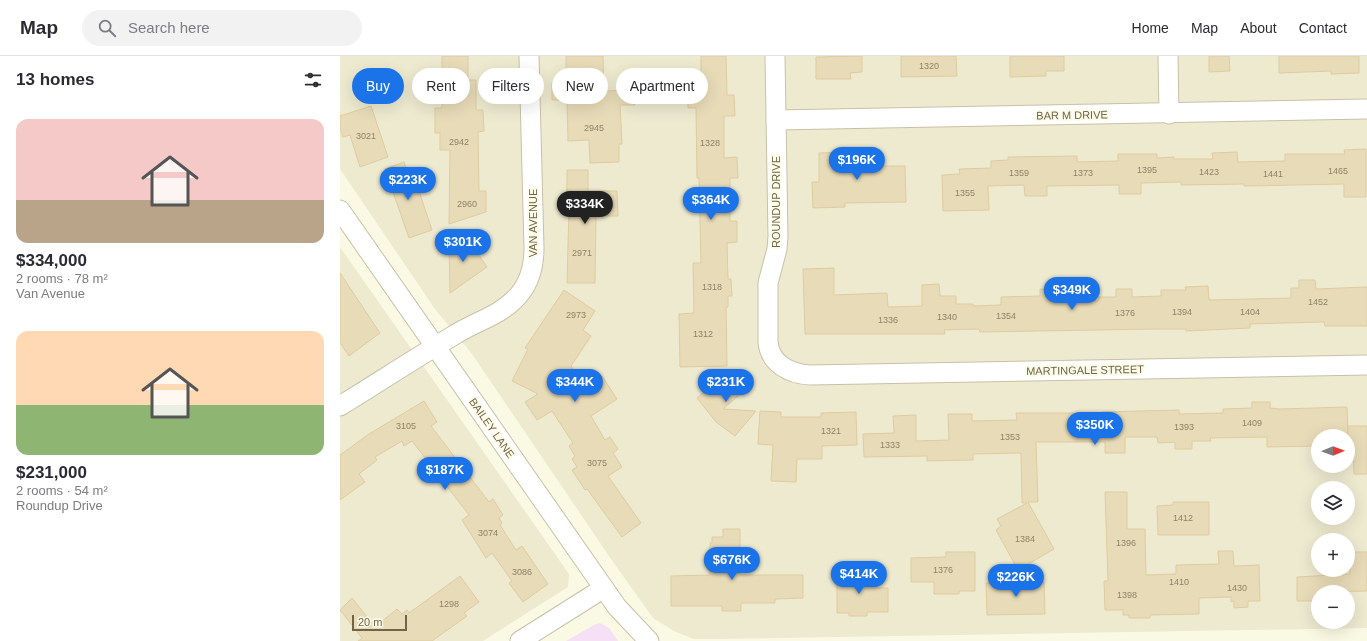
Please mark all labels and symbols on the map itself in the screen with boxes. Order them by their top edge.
house number: 1320 [919,61,939,71]
street label: BAR M DRIVE [1036,108,1108,122]
house number: 2945 [584,123,604,133]
house number: 3021 [356,131,376,141]
house number: 2942 [449,137,469,147]
house number: 1328 [700,138,720,148]
pin: $196K [829,147,885,181]
street label: ROUNDUP DRIVE [770,156,782,248]
house number: 1395 [1137,165,1157,175]
house number: 1465 [1328,166,1348,176]
pin: $223K [380,167,436,201]
house number: 1423 [1199,167,1219,177]
house number: 1359 [1009,168,1029,178]
house number: 1373 [1073,168,1093,178]
house number: 1441 [1263,169,1283,179]
pin: $364K [683,187,739,221]
house number: 1355 [955,188,975,198]
street label: VAN AVENUE [527,189,539,257]
pin: $334K [557,191,613,225]
house number: 2960 [457,199,477,209]
pin: $301K [435,229,491,263]
house number: 2971 [572,248,592,258]
pin: $349K [1044,277,1100,311]
house number: 1318 [702,282,722,292]
house number: 1452 [1308,297,1328,307]
house number: 1394 [1172,307,1192,317]
house number: 1404 [1240,307,1260,317]
house number: 1376 [1115,308,1135,318]
house number: 2973 [566,310,586,320]
house number: 1354 [996,311,1016,321]
house number: 1340 [937,312,957,322]
house number: 1336 [878,315,898,325]
house number: 1312 [693,329,713,339]
street label: MARTINGALE STREET [1026,363,1144,377]
pin: $344K [547,369,603,403]
pin: $231K [698,369,754,403]
street label: BAILEY LANE [467,396,517,460]
pin: $350K [1067,412,1123,446]
house number: 1409 [1242,418,1262,428]
house number: 3105 [396,421,416,431]
house number: 1393 [1174,422,1194,432]
house number: 1321 [821,426,841,436]
north arrow [1311,429,1355,473]
house number: 1353 [1000,432,1020,442]
house number: 1333 [880,440,900,450]
pin: $187K [417,457,473,491]
house number: 3075 [587,458,607,468]
house number: 1412 [1173,513,1193,523]
house number: 3074 [478,528,498,538]
house number: 1384 [1015,534,1035,544]
house number: 1396 [1116,538,1136,548]
pin: $676K [704,547,760,581]
pin: $414K [831,561,887,595]
pin: $226K [988,564,1044,598]
house number: 1376 [933,565,953,575]
house number: 3086 [512,567,532,577]
house number: 1410 [1169,577,1189,587]
house number: 1430 [1227,583,1247,593]
house number: 1398 [1117,590,1137,600]
house number: 1298 [439,599,459,609]
scale bar [352,613,407,632]

